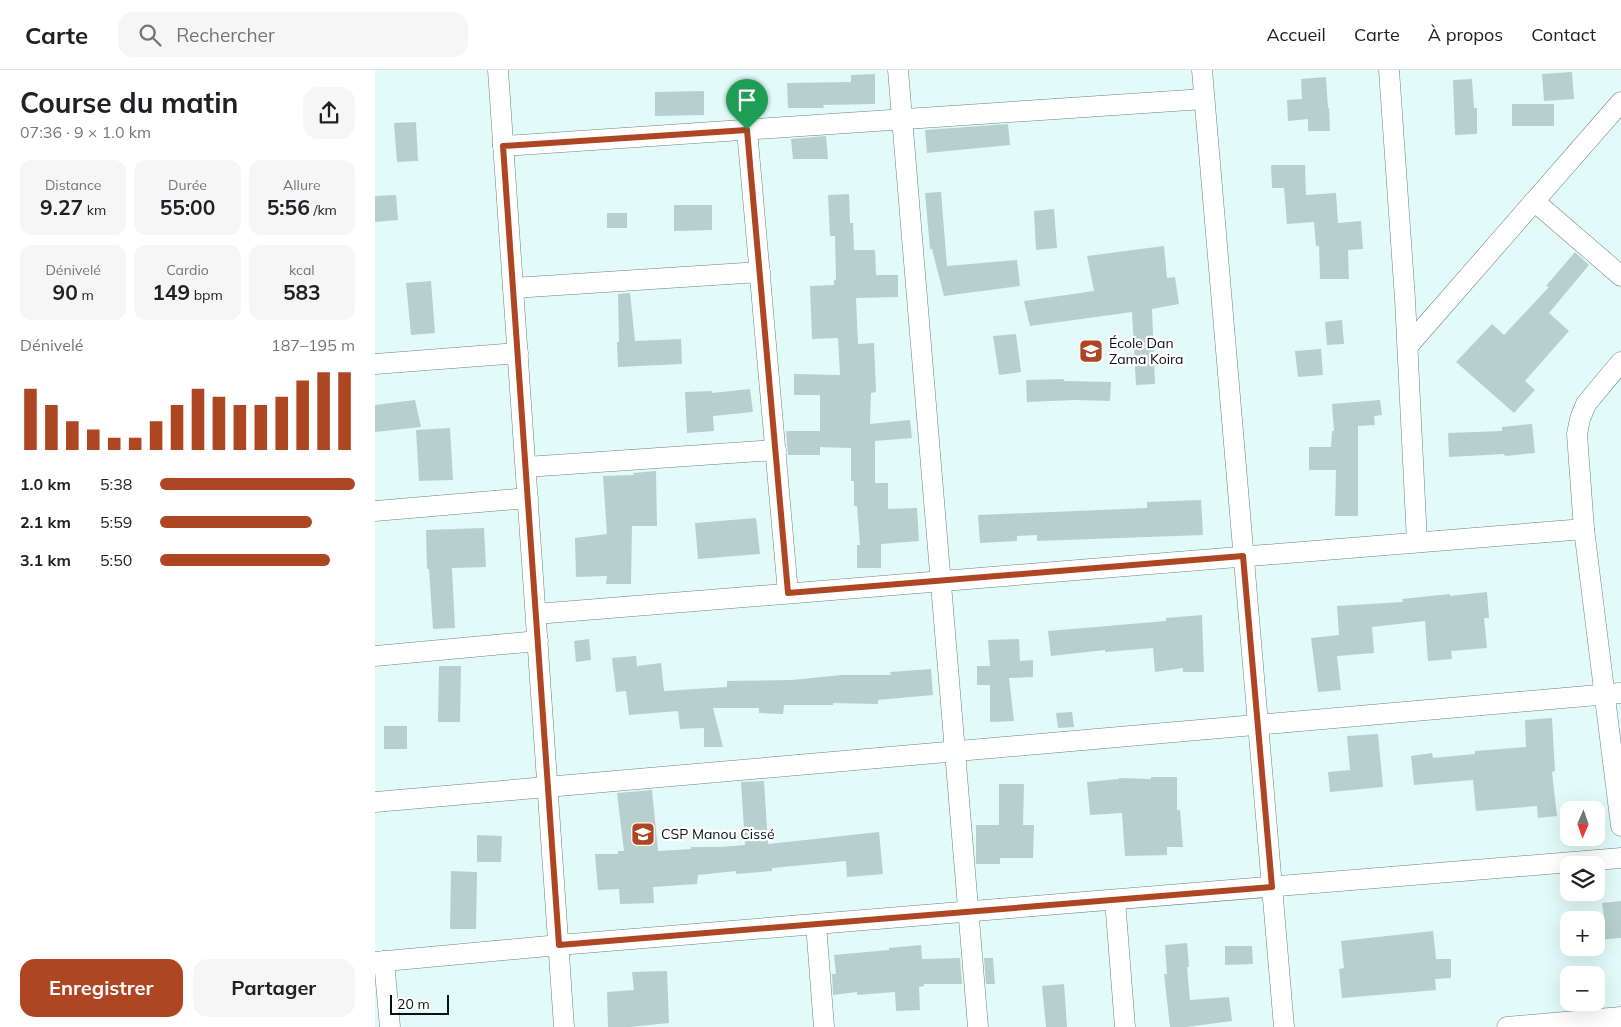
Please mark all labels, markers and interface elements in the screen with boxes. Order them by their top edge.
search box [118,12,468,57]
text: Carte [25,20,88,50]
icon: search [136,21,164,49]
text: Rechercher [176,23,275,47]
text: Accueil [1266,23,1326,46]
text: Carte [1354,23,1400,46]
text: À propos [1428,23,1503,46]
text: Contact [1531,23,1596,46]
pin [726,79,768,130]
text: Course du matin [20,85,238,120]
icon: arrive [733,86,761,114]
button: share [303,87,355,139]
text: 07:36 · 9 × 1.0 km [20,122,151,142]
text: Distance [45,176,101,194]
text: Durée [168,176,207,194]
text: Allure [283,176,321,194]
text: 9.27 [40,194,83,220]
text: 55:00 [160,194,215,220]
text: 5:56 [267,194,310,220]
text: km [83,201,106,219]
text: /km [310,201,337,219]
text: Dénivelé [45,261,101,279]
text: Cardio [166,261,209,279]
text: kcal [289,261,315,279]
text: 90 [53,279,78,305]
text: 149 [152,279,190,305]
text: 583 [283,279,321,305]
text: m [78,286,94,304]
text: bpm [190,286,223,304]
place label: École Dan Zama Koira [1109,334,1183,368]
text: Dénivelé [20,335,83,355]
text: 187–195 m [271,335,355,355]
school or university icon: École Dan Zama Koira [1078,338,1104,364]
text: 1.0 km [20,474,71,494]
text: 5:38 [100,474,132,494]
text: 2.1 km [20,512,71,532]
text: 5:59 [100,512,132,532]
text: 3.1 km [20,550,71,570]
text: 5:50 [100,550,132,570]
north arrow [1560,801,1605,846]
map controls [1560,801,1605,1011]
school or university icon: CSP Manou Cissé [630,821,656,847]
place label: CSP Manou Cissé [661,825,775,843]
button: layers [1560,856,1605,901]
button: + [1560,911,1605,956]
button: Enregistrer [20,959,183,1017]
button: Partager [193,959,355,1017]
button: − [1560,966,1605,1011]
scale bar [390,992,449,1015]
text: 20 m [397,995,430,1013]

